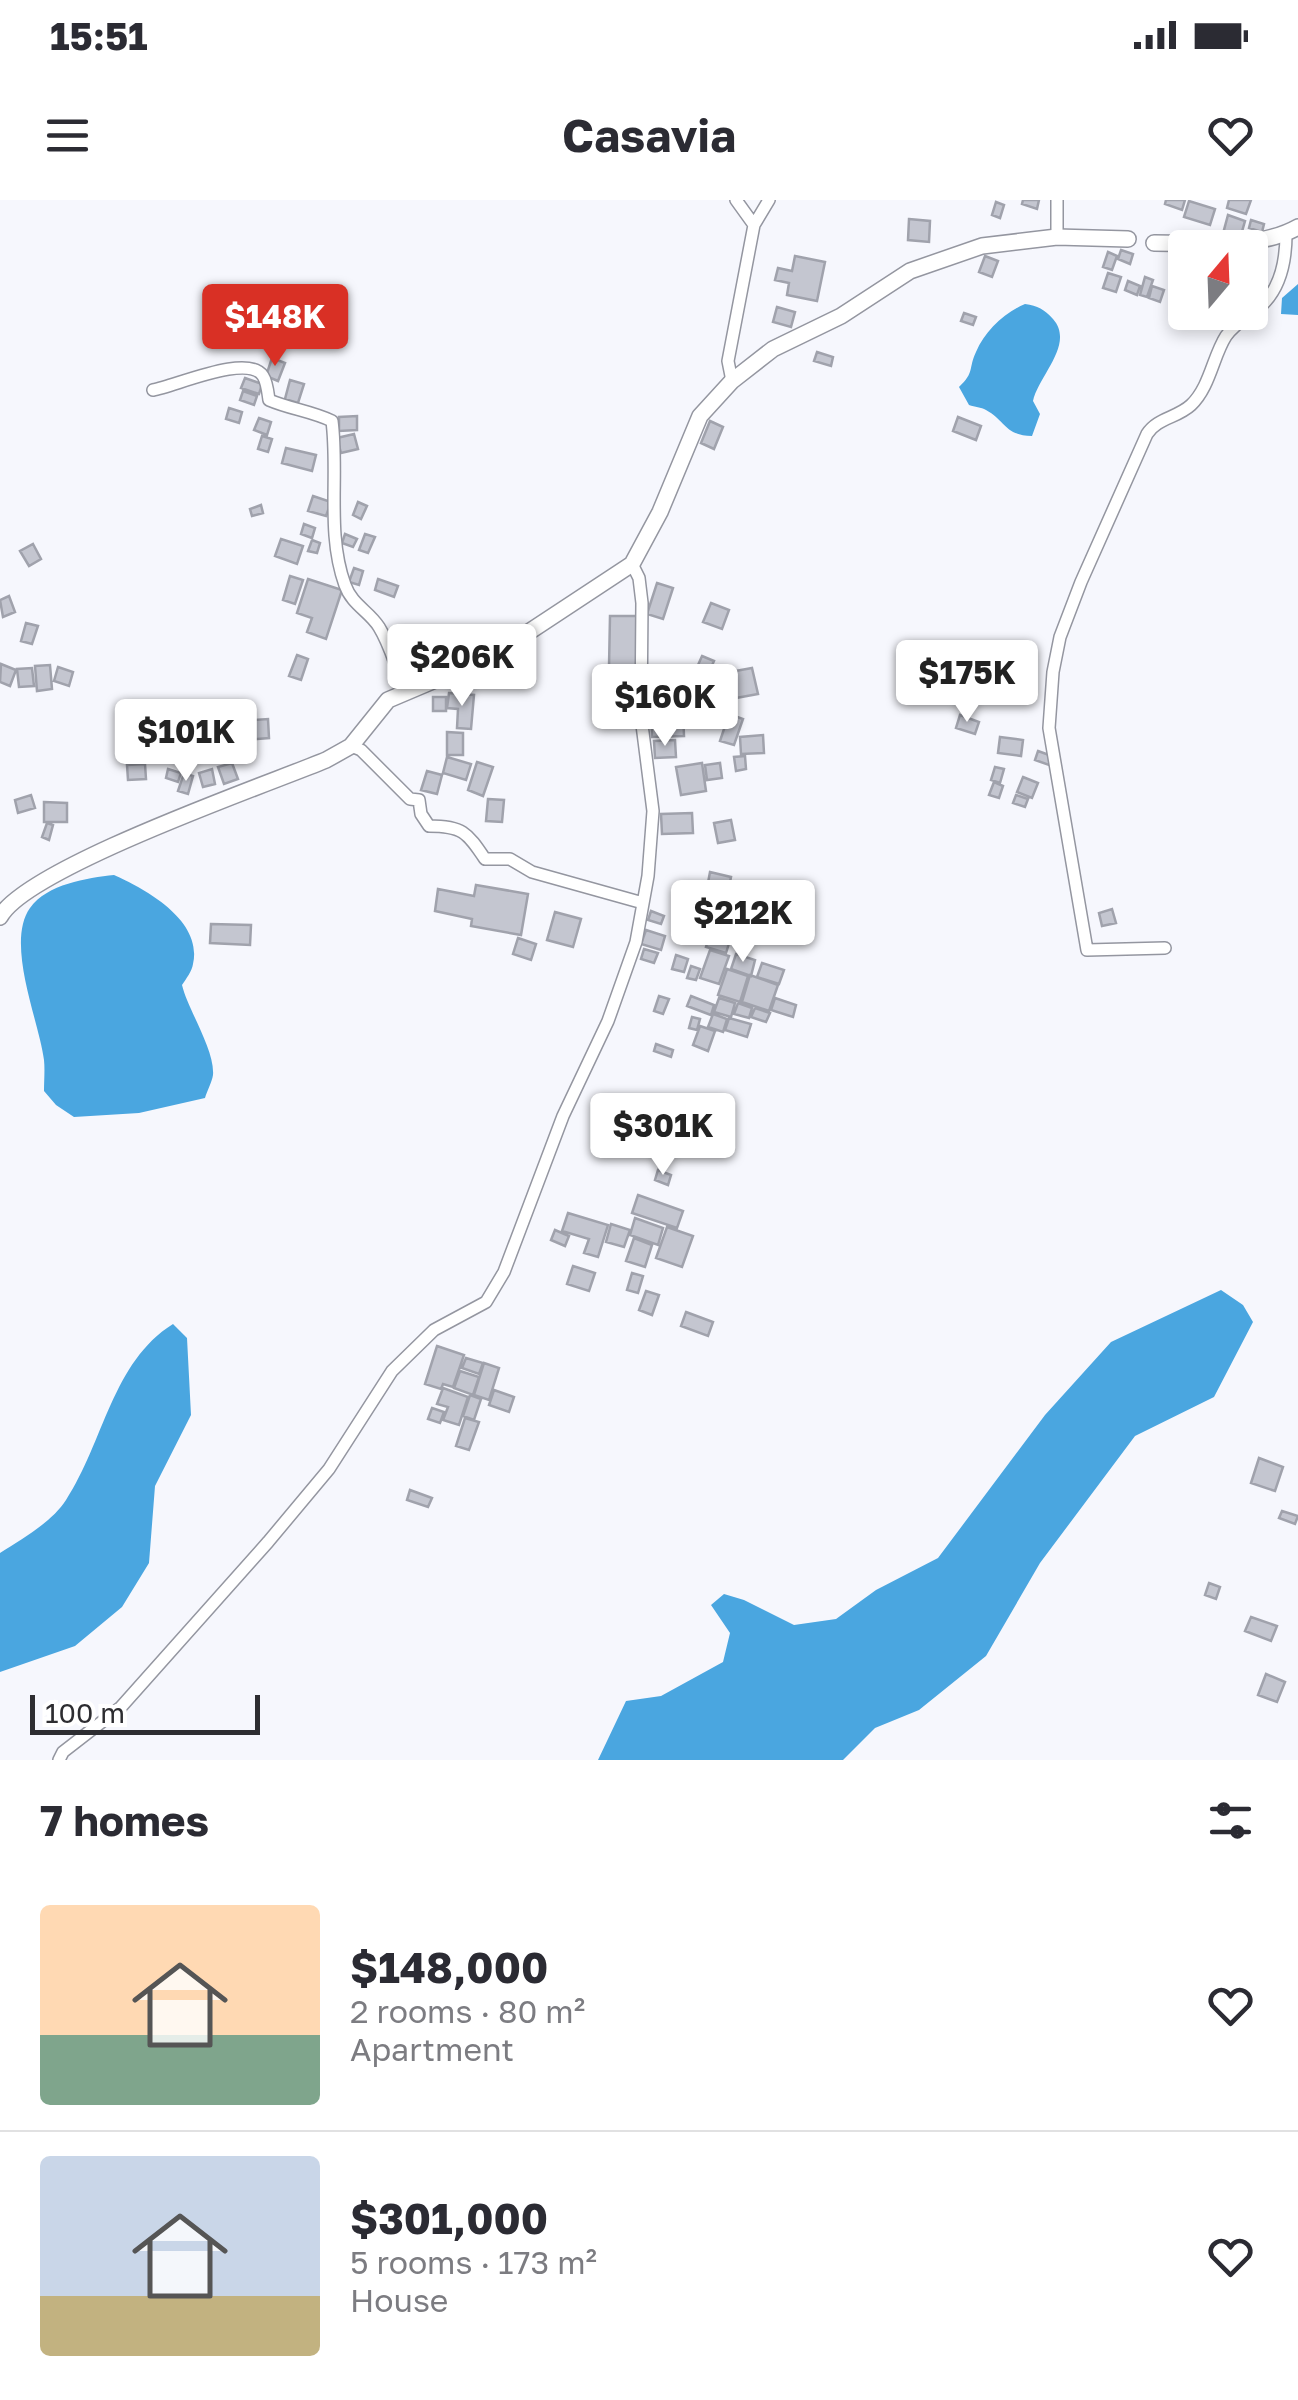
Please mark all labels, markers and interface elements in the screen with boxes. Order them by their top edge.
text: 15:51 [50,13,148,58]
icon: menu [40,108,95,163]
text: Casavia [562,108,736,162]
icon: heart [1203,108,1258,163]
north arrow [1168,230,1268,330]
map controls [1168,230,1268,330]
pin: $148K [205,284,345,369]
text: $148K [224,297,326,335]
pin: $206K [392,624,532,709]
text: $206K [409,637,515,675]
pin: $175K [897,640,1037,725]
text: $175K [918,653,1016,691]
pin: $160K [595,664,735,749]
text: $160K [614,677,716,715]
pin: $101K [116,699,256,784]
text: $101K [137,712,235,750]
pin: $212K [673,880,813,965]
text: $212K [693,893,793,931]
pin: $301K [593,1093,733,1178]
text: $301K [612,1106,714,1144]
scale bar [30,1690,260,1734]
text: 100 m [45,1696,125,1729]
icon: filters [1203,1793,1258,1848]
text: 7 homes [40,1795,209,1845]
text: $148,000 [350,1942,548,1992]
icon: home [120,1945,240,2065]
icon: heart [1203,1978,1258,2033]
text: 2 rooms · 80 m² [350,1992,585,2030]
text: Apartment [350,2030,514,2068]
text: $301,000 [350,2193,548,2243]
icon: home [120,2196,240,2316]
icon: heart [1203,2229,1258,2284]
text: 5 rooms · 173 m² [350,2243,597,2281]
text: House [350,2281,448,2319]

